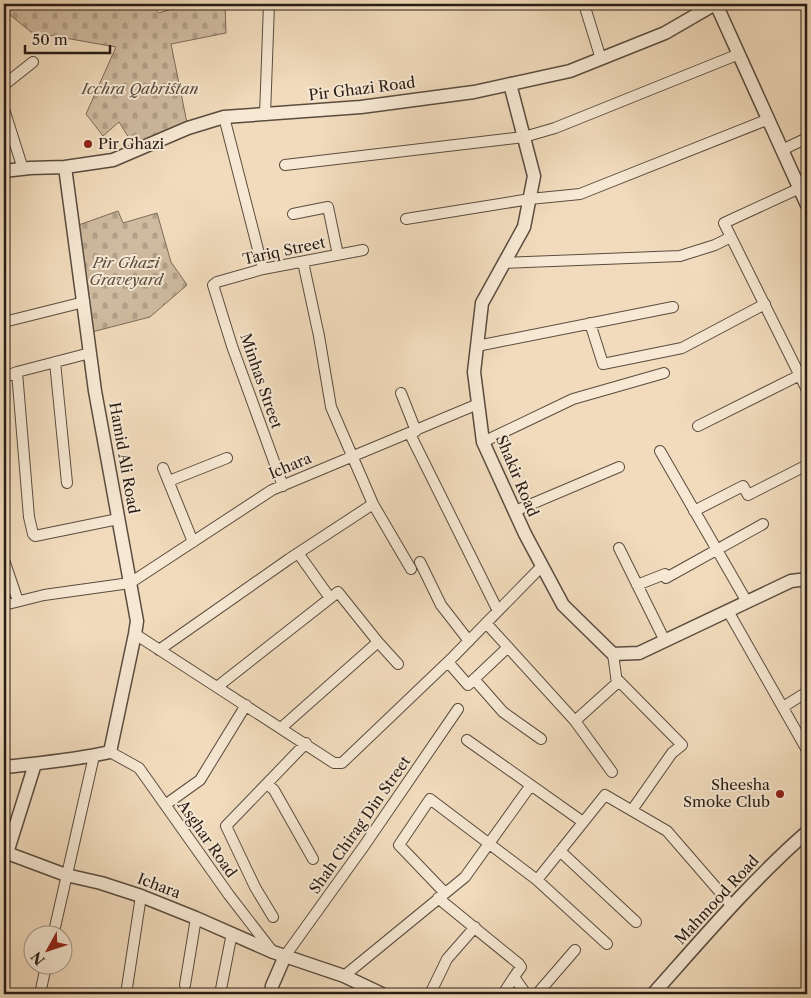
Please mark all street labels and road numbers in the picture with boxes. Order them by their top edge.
street label: Pir Ghazi Road [308,73,416,104]
street label: Tariq Street [241,232,328,269]
street label: Minhas Street [236,331,287,432]
street label: Hamid Ali Road [105,401,144,515]
street label: Shakir Road [492,432,543,519]
street label: Ichara [266,448,314,483]
street label: Shah Chirag Din Street [305,752,415,897]
street label: Asghar Road [173,796,241,881]
street label: Mahmood Road [670,851,763,948]
street label: Ichara [135,869,184,902]

